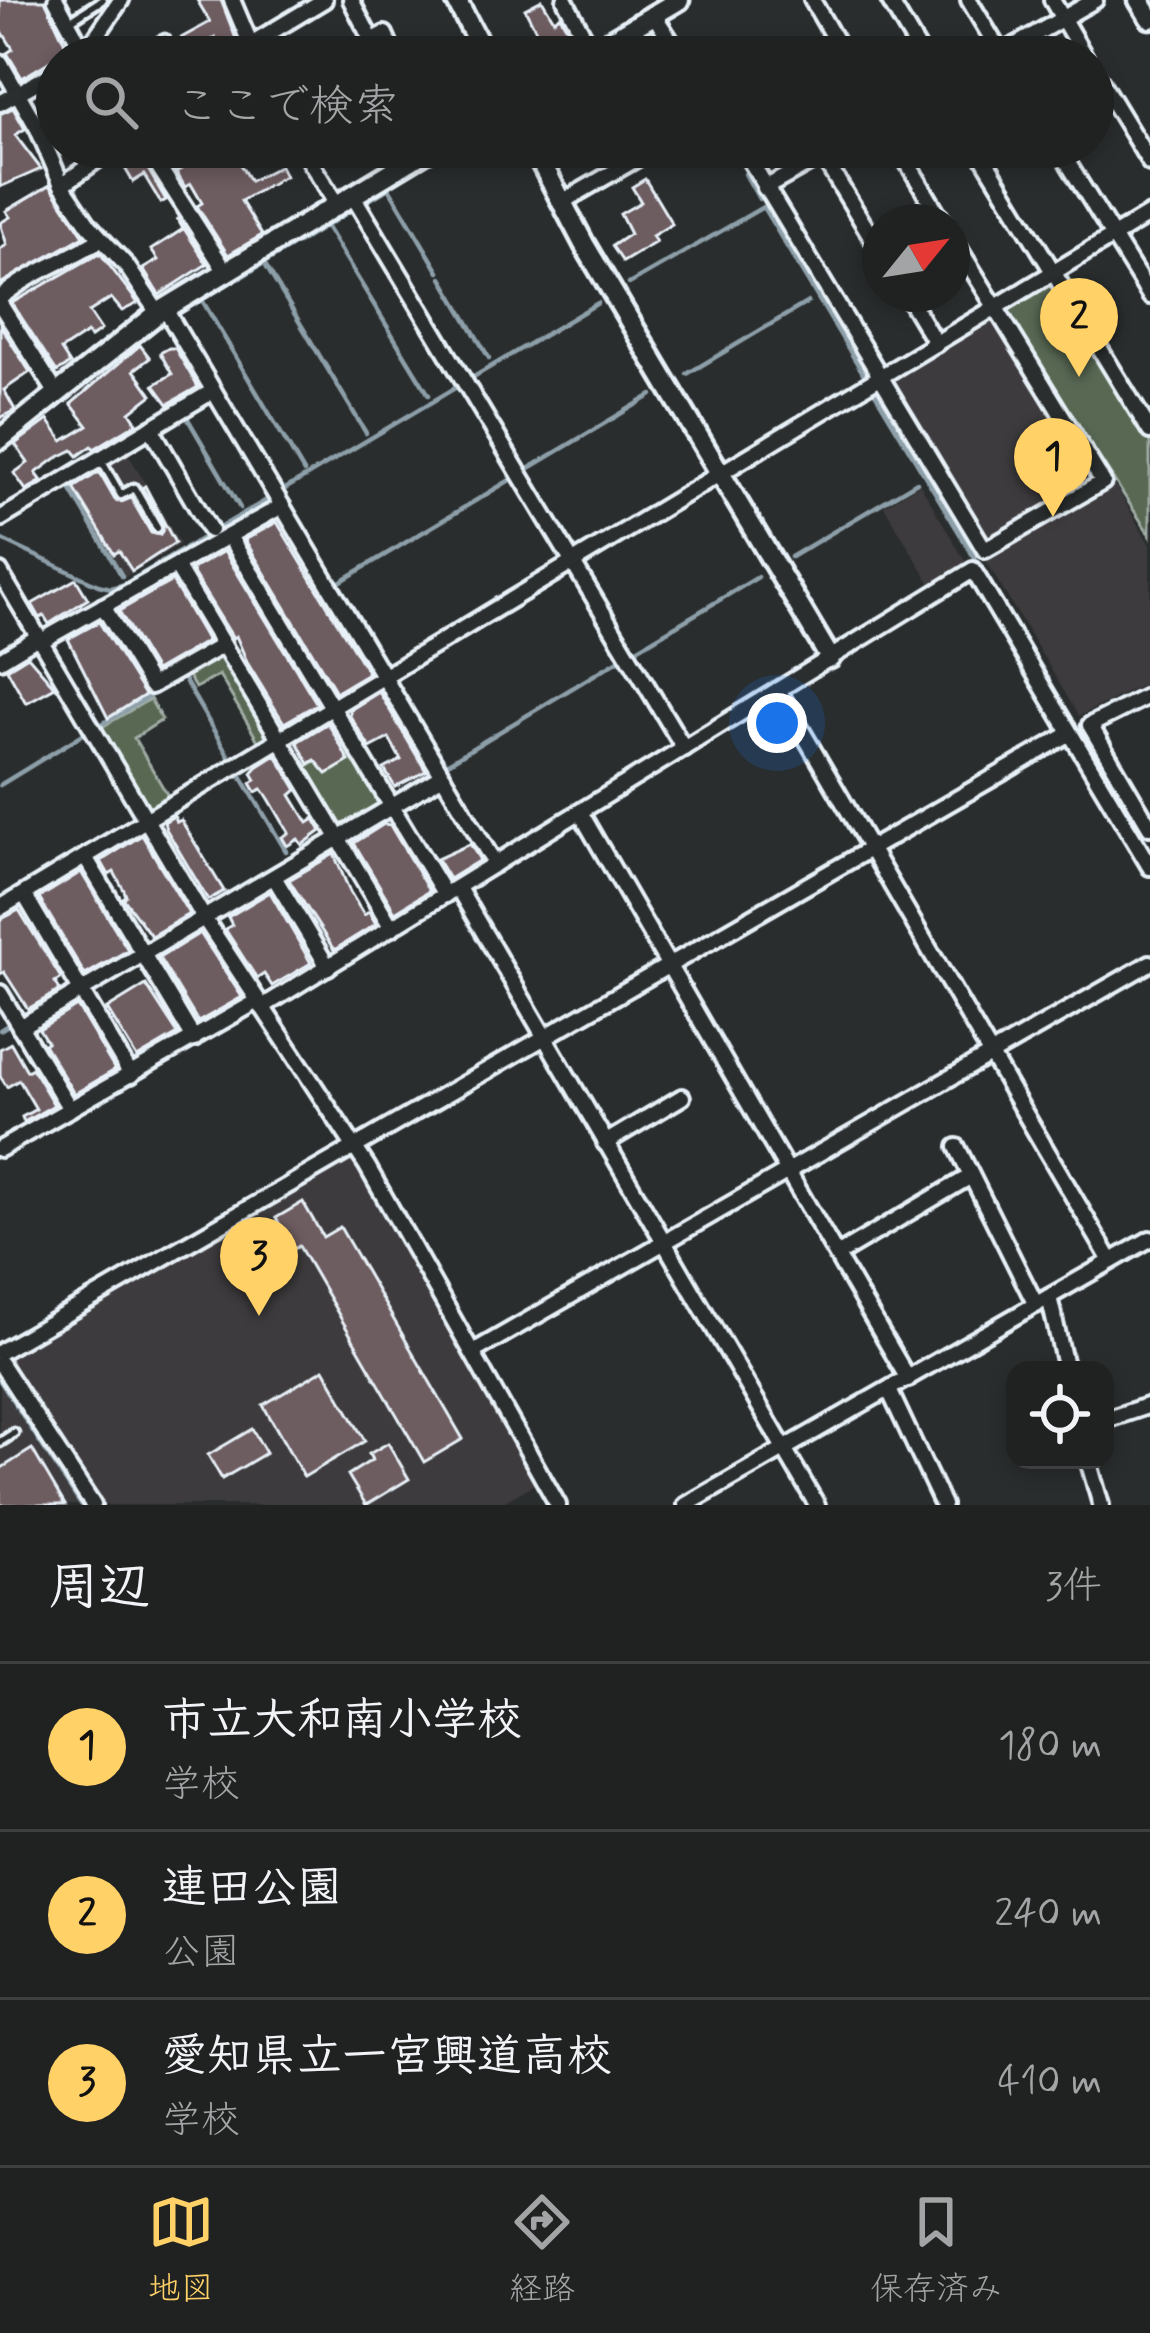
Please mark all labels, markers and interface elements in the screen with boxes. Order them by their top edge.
search box [36,36,1114,168]
icon: search [78,69,144,135]
text: ここで検索 [174,78,399,137]
north arrow [862,204,970,312]
pin: 2 [1040,278,1118,377]
pin: 1 [1014,418,1092,517]
your location [747,693,807,753]
pin: 3 [220,1217,298,1316]
map controls [1006,1361,1114,1469]
button: locate [1006,1361,1114,1469]
text: 周辺 [48,1556,150,1622]
text: 3件 [1045,1562,1102,1613]
text: 市立大和南小学校 [162,1692,522,1751]
text: 1 [78,1721,96,1772]
text: 180 m [998,1721,1102,1772]
text: 学校 [162,1760,240,1811]
text: 連田公園 [162,1860,342,1919]
text: 2 [77,1889,97,1940]
text: 240 m [994,1889,1102,1940]
text: 公園 [162,1928,240,1979]
text: 愛知県立一宮興道高校 [162,2028,612,2087]
text: 3 [78,2057,96,2108]
text: 410 m [998,2057,1102,2108]
text: 学校 [162,2096,240,2147]
tab: 地図 [148,2189,214,2312]
tab: 経路 [509,2189,575,2312]
tab: 保存済み [870,2189,1002,2312]

